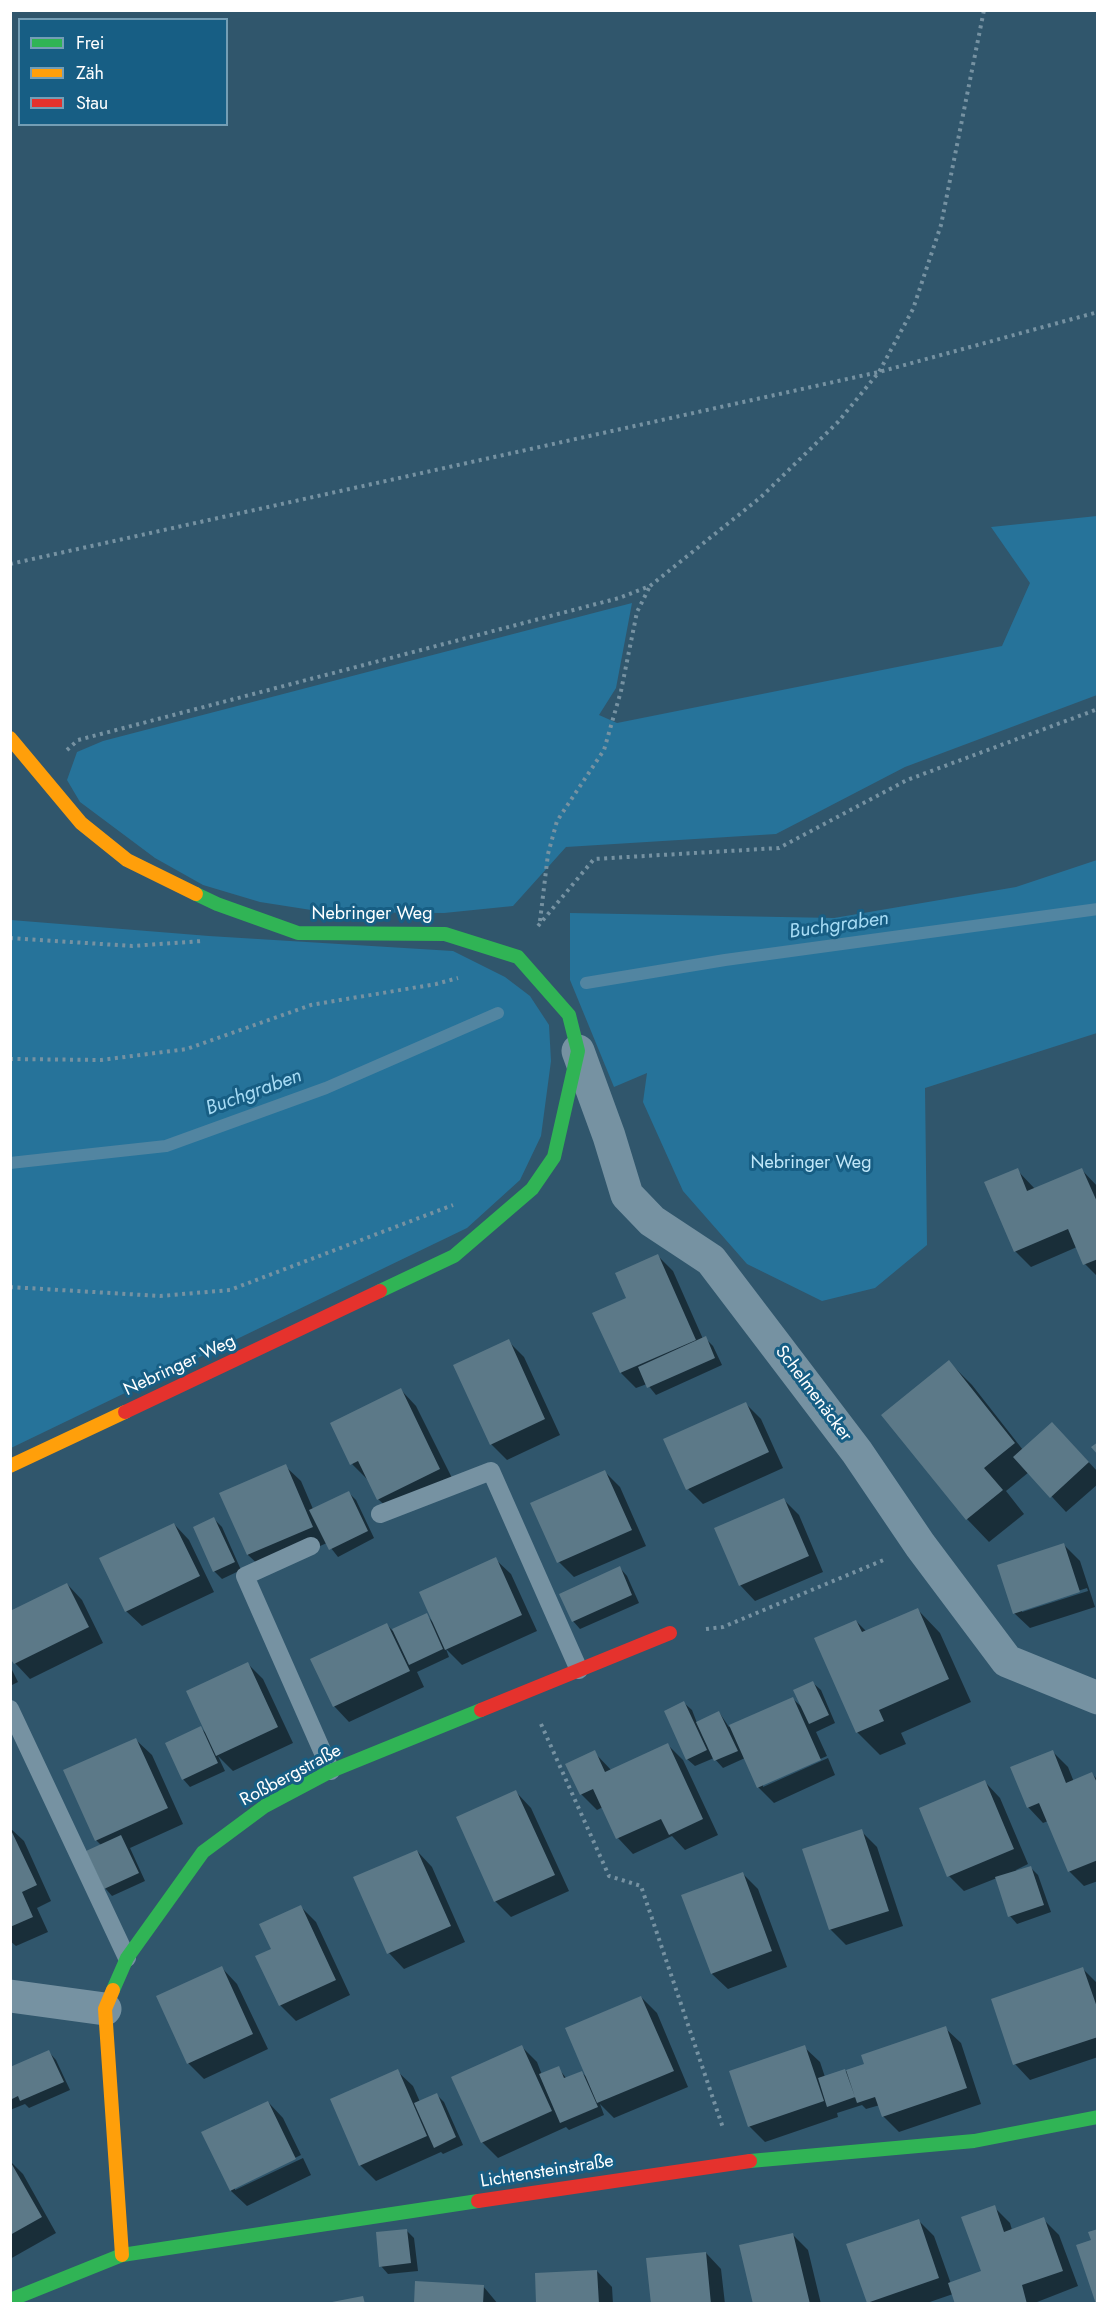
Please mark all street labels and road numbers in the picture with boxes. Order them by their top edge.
street label: Nebringer Weg [312,904,432,926]
street label: Nebringer Weg [121,1331,239,1401]
street label: Schelmenäcker [770,1342,856,1446]
street label: Roßbergstraße [237,1740,345,1812]
street label: Lichtensteinstraße [479,2151,615,2193]

